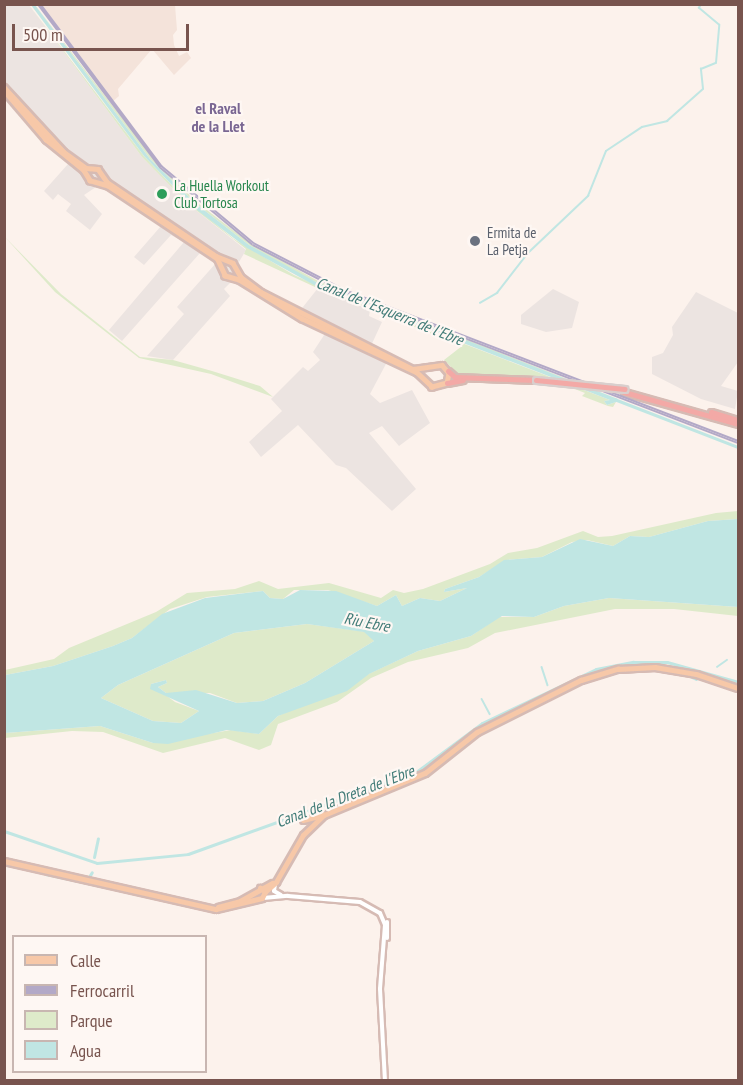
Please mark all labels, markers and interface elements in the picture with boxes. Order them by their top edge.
scale bar [15,12,192,50]
text: 500 m [23,23,63,46]
district label: el Raval de la Llet [191,98,245,136]
place label: La Huella Workout Club Tortosa [174,176,269,211]
marker: La Huella Workout Club Tortosa [155,187,169,201]
place label: Ermita de La Petja [487,223,537,258]
marker: Ermita de La Petja [468,234,482,248]
water label: Canal de l'Esquerra de l'Ebre [313,273,467,349]
water label: Riu Ebre [342,608,392,636]
water label: Canal de la Dreta de l'Ebre [273,761,417,831]
legend [12,935,207,1073]
text: Calle [70,949,101,972]
text: Ferrocarril [70,979,134,1002]
text: Parque [70,1009,113,1032]
text: Agua [70,1039,101,1062]

